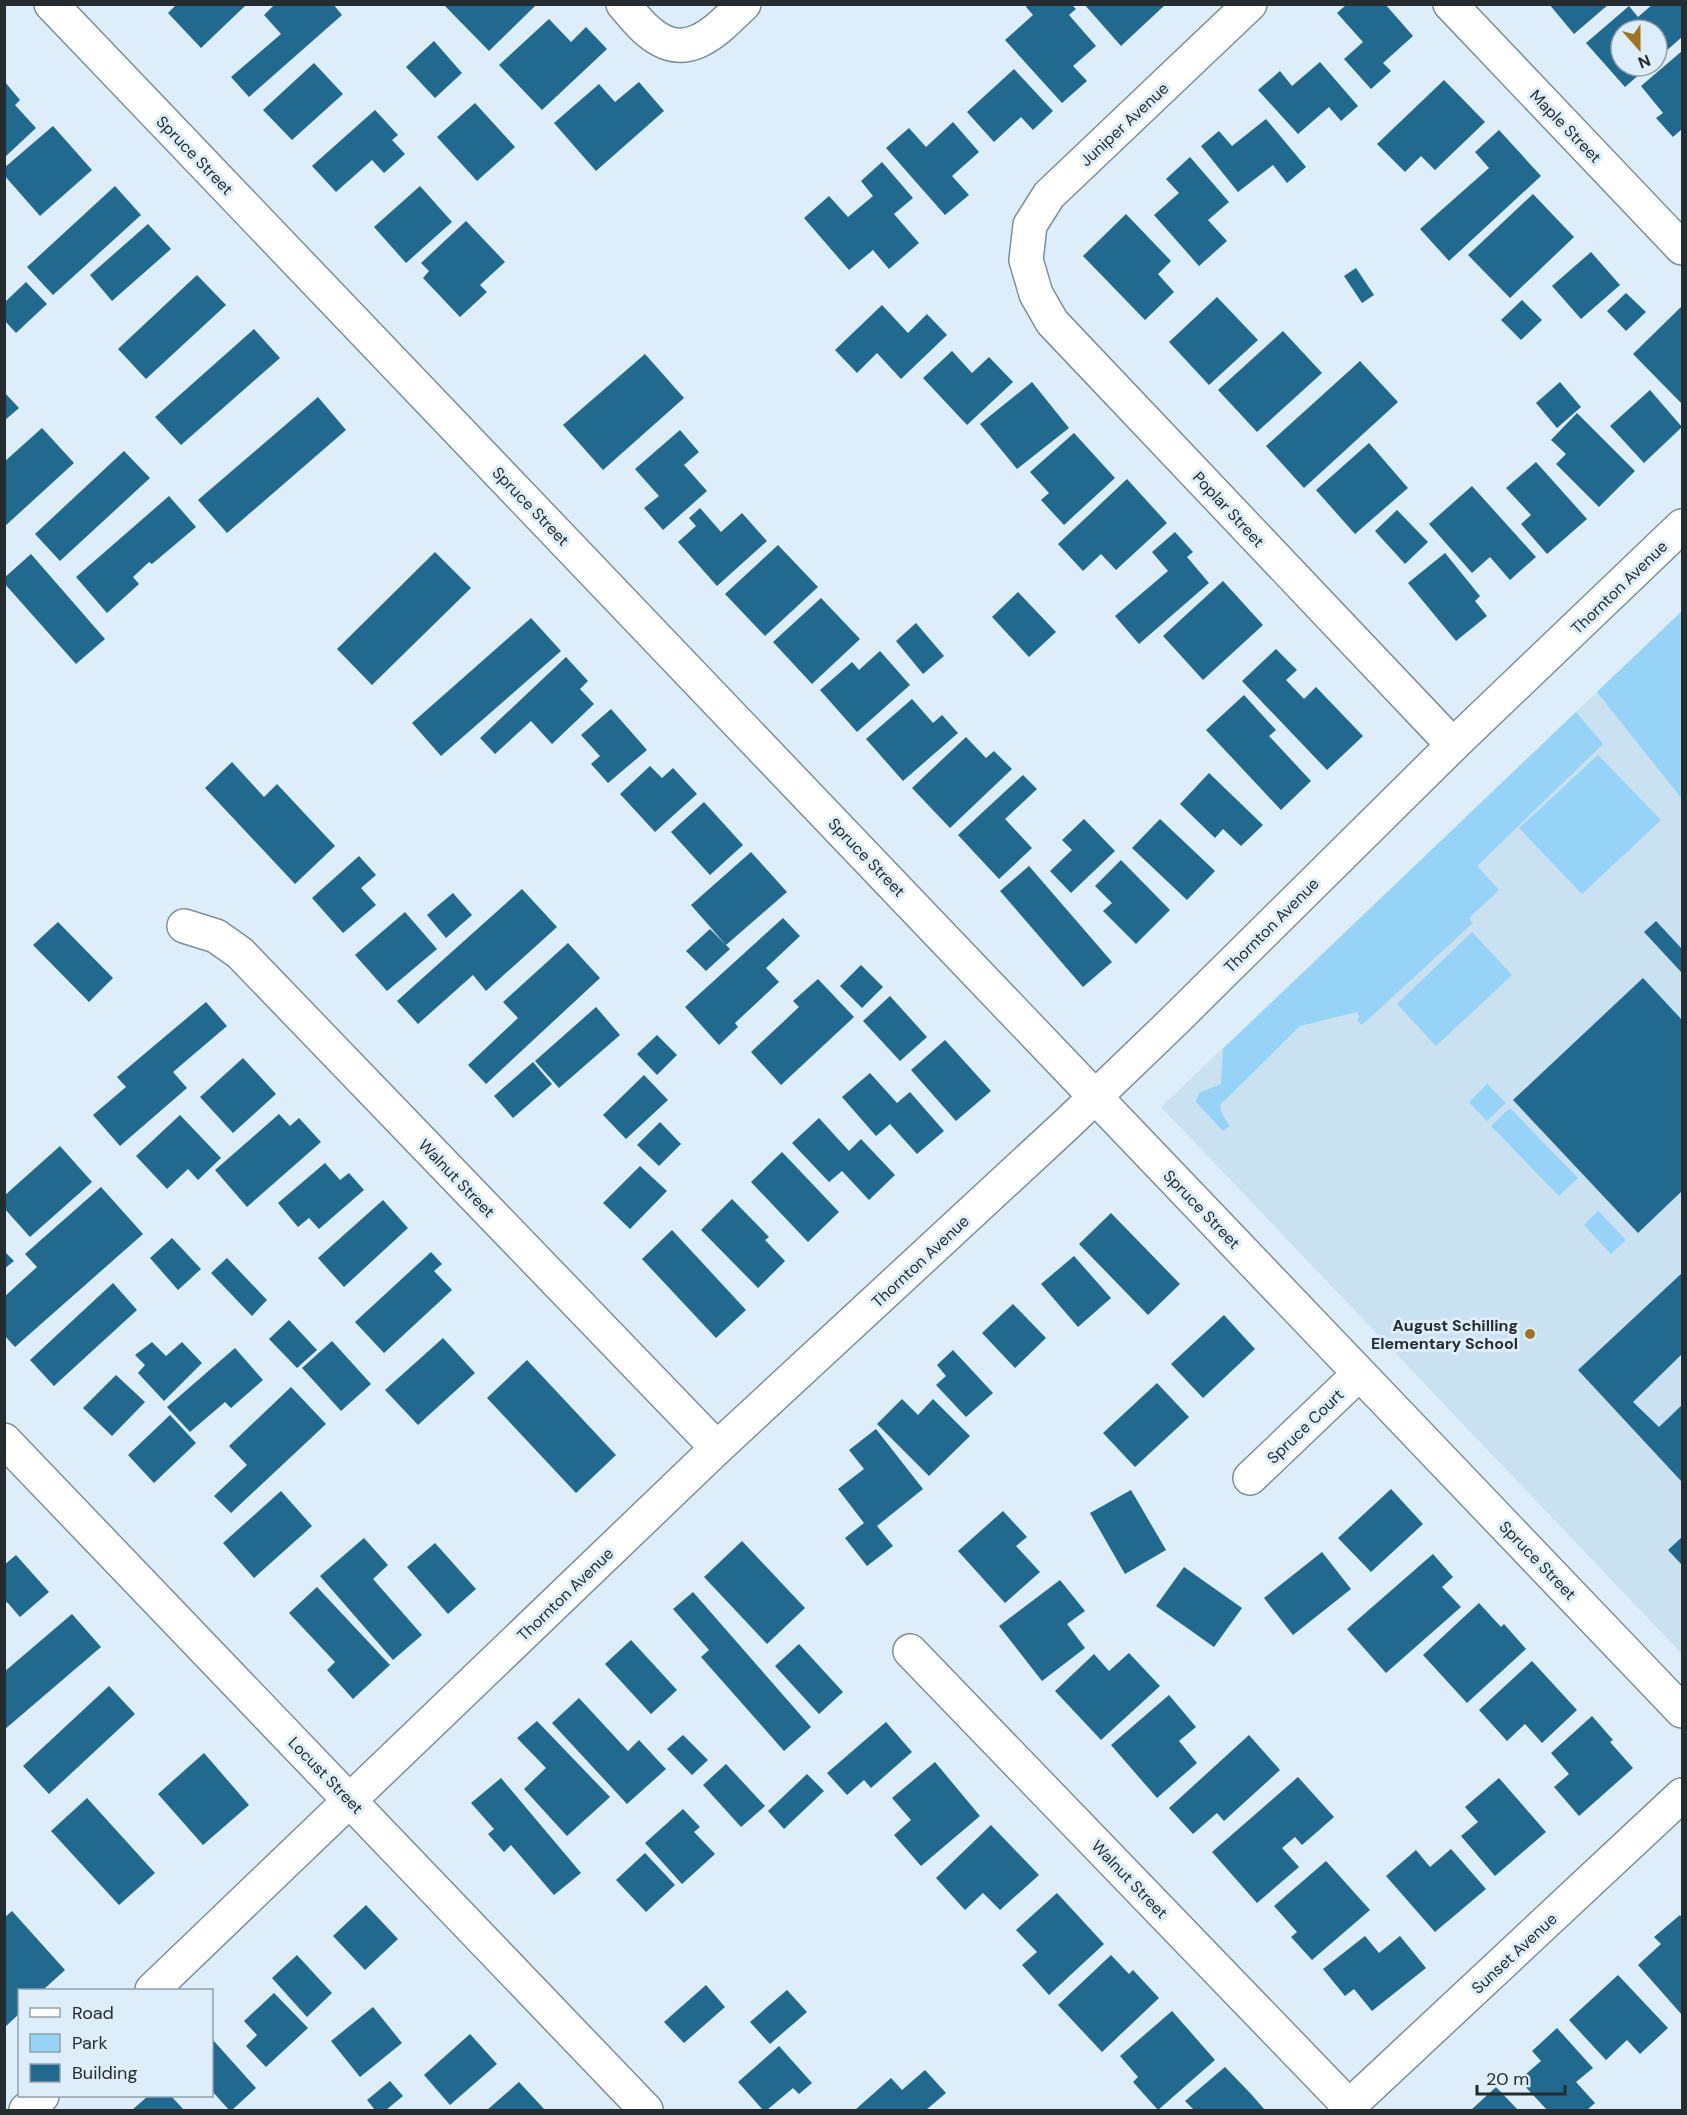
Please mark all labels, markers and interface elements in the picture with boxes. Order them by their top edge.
north arrow [1609,18,1669,78]
text: N [1635,50,1653,73]
street label: Juniper Avenue [1076,78,1173,171]
street label: Maple Street [1525,85,1606,168]
street label: Spruce Street [152,111,238,199]
street label: Spruce Street [488,462,574,550]
street label: Poplar Street [1188,467,1269,552]
street label: Thornton Avenue [1567,536,1672,639]
street label: Spruce Street [824,813,910,901]
street label: Thornton Avenue [1219,873,1323,977]
street label: Walnut Street [414,1135,499,1222]
street label: Spruce Street [1159,1165,1245,1253]
street label: Thornton Avenue [867,1211,974,1312]
place label: August Schilling Elementary School [1371,1315,1518,1354]
marker: August Schilling Elementary School [1523,1327,1537,1341]
street label: Spruce Court [1262,1384,1348,1468]
street label: Spruce Street [1495,1516,1581,1604]
street label: Thornton Avenue [513,1543,618,1646]
street label: Locust Street [284,1732,368,1818]
street label: Walnut Street [1087,1836,1172,1923]
street label: Sunset Avenue [1467,1908,1562,1998]
legend [18,1989,213,2097]
text: Road [72,2001,114,2025]
text: Park [72,2031,108,2055]
scale bar [1477,2058,1566,2096]
text: Building [72,2061,137,2085]
text: 20 m [1486,2067,1529,2091]

